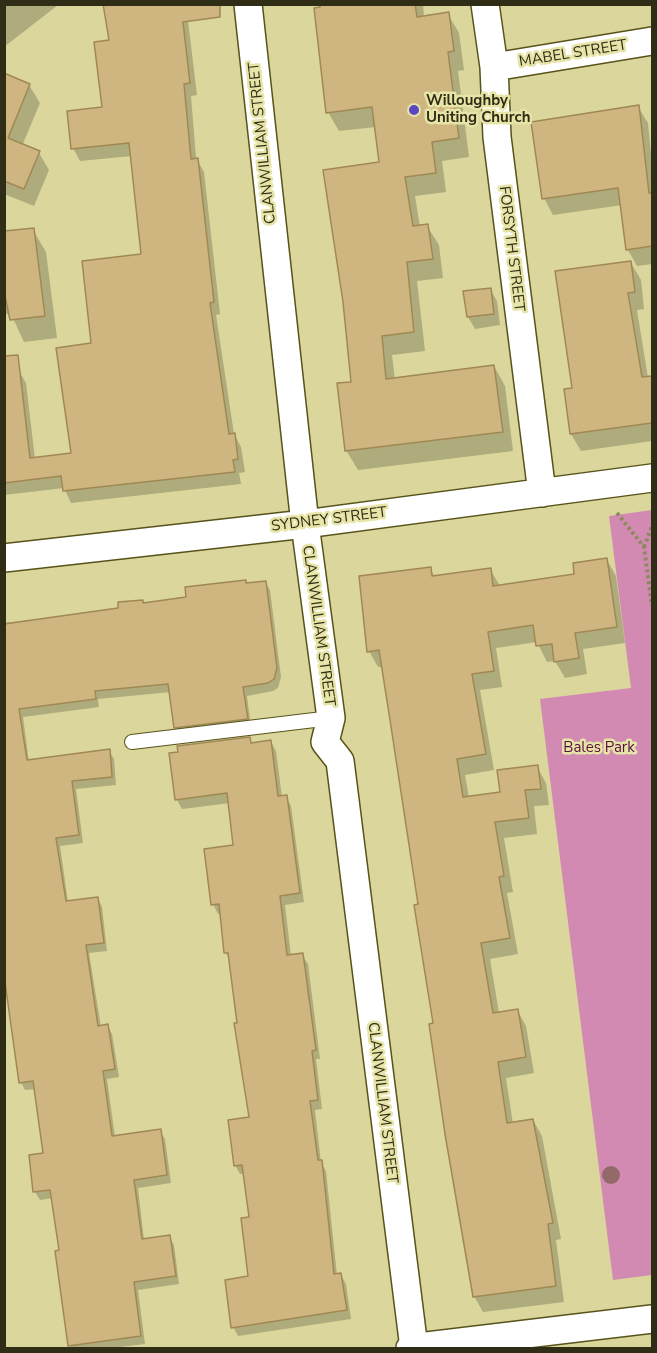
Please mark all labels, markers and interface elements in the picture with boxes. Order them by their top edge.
street label: MABEL STREET [518,37,628,71]
street label: CLANWILLIAM STREET [246,61,280,225]
place label: Willoughby Uniting Church [426,92,530,127]
marker: Willoughby Uniting Church [407,103,421,117]
street label: FORSYTH STREET [494,185,528,313]
street label: SYDNEY STREET [270,504,388,536]
street label: CLANWILLIAM STREET [298,544,338,708]
park label: Bales Park [563,739,635,757]
street label: CLANWILLIAM STREET [363,1021,401,1185]

